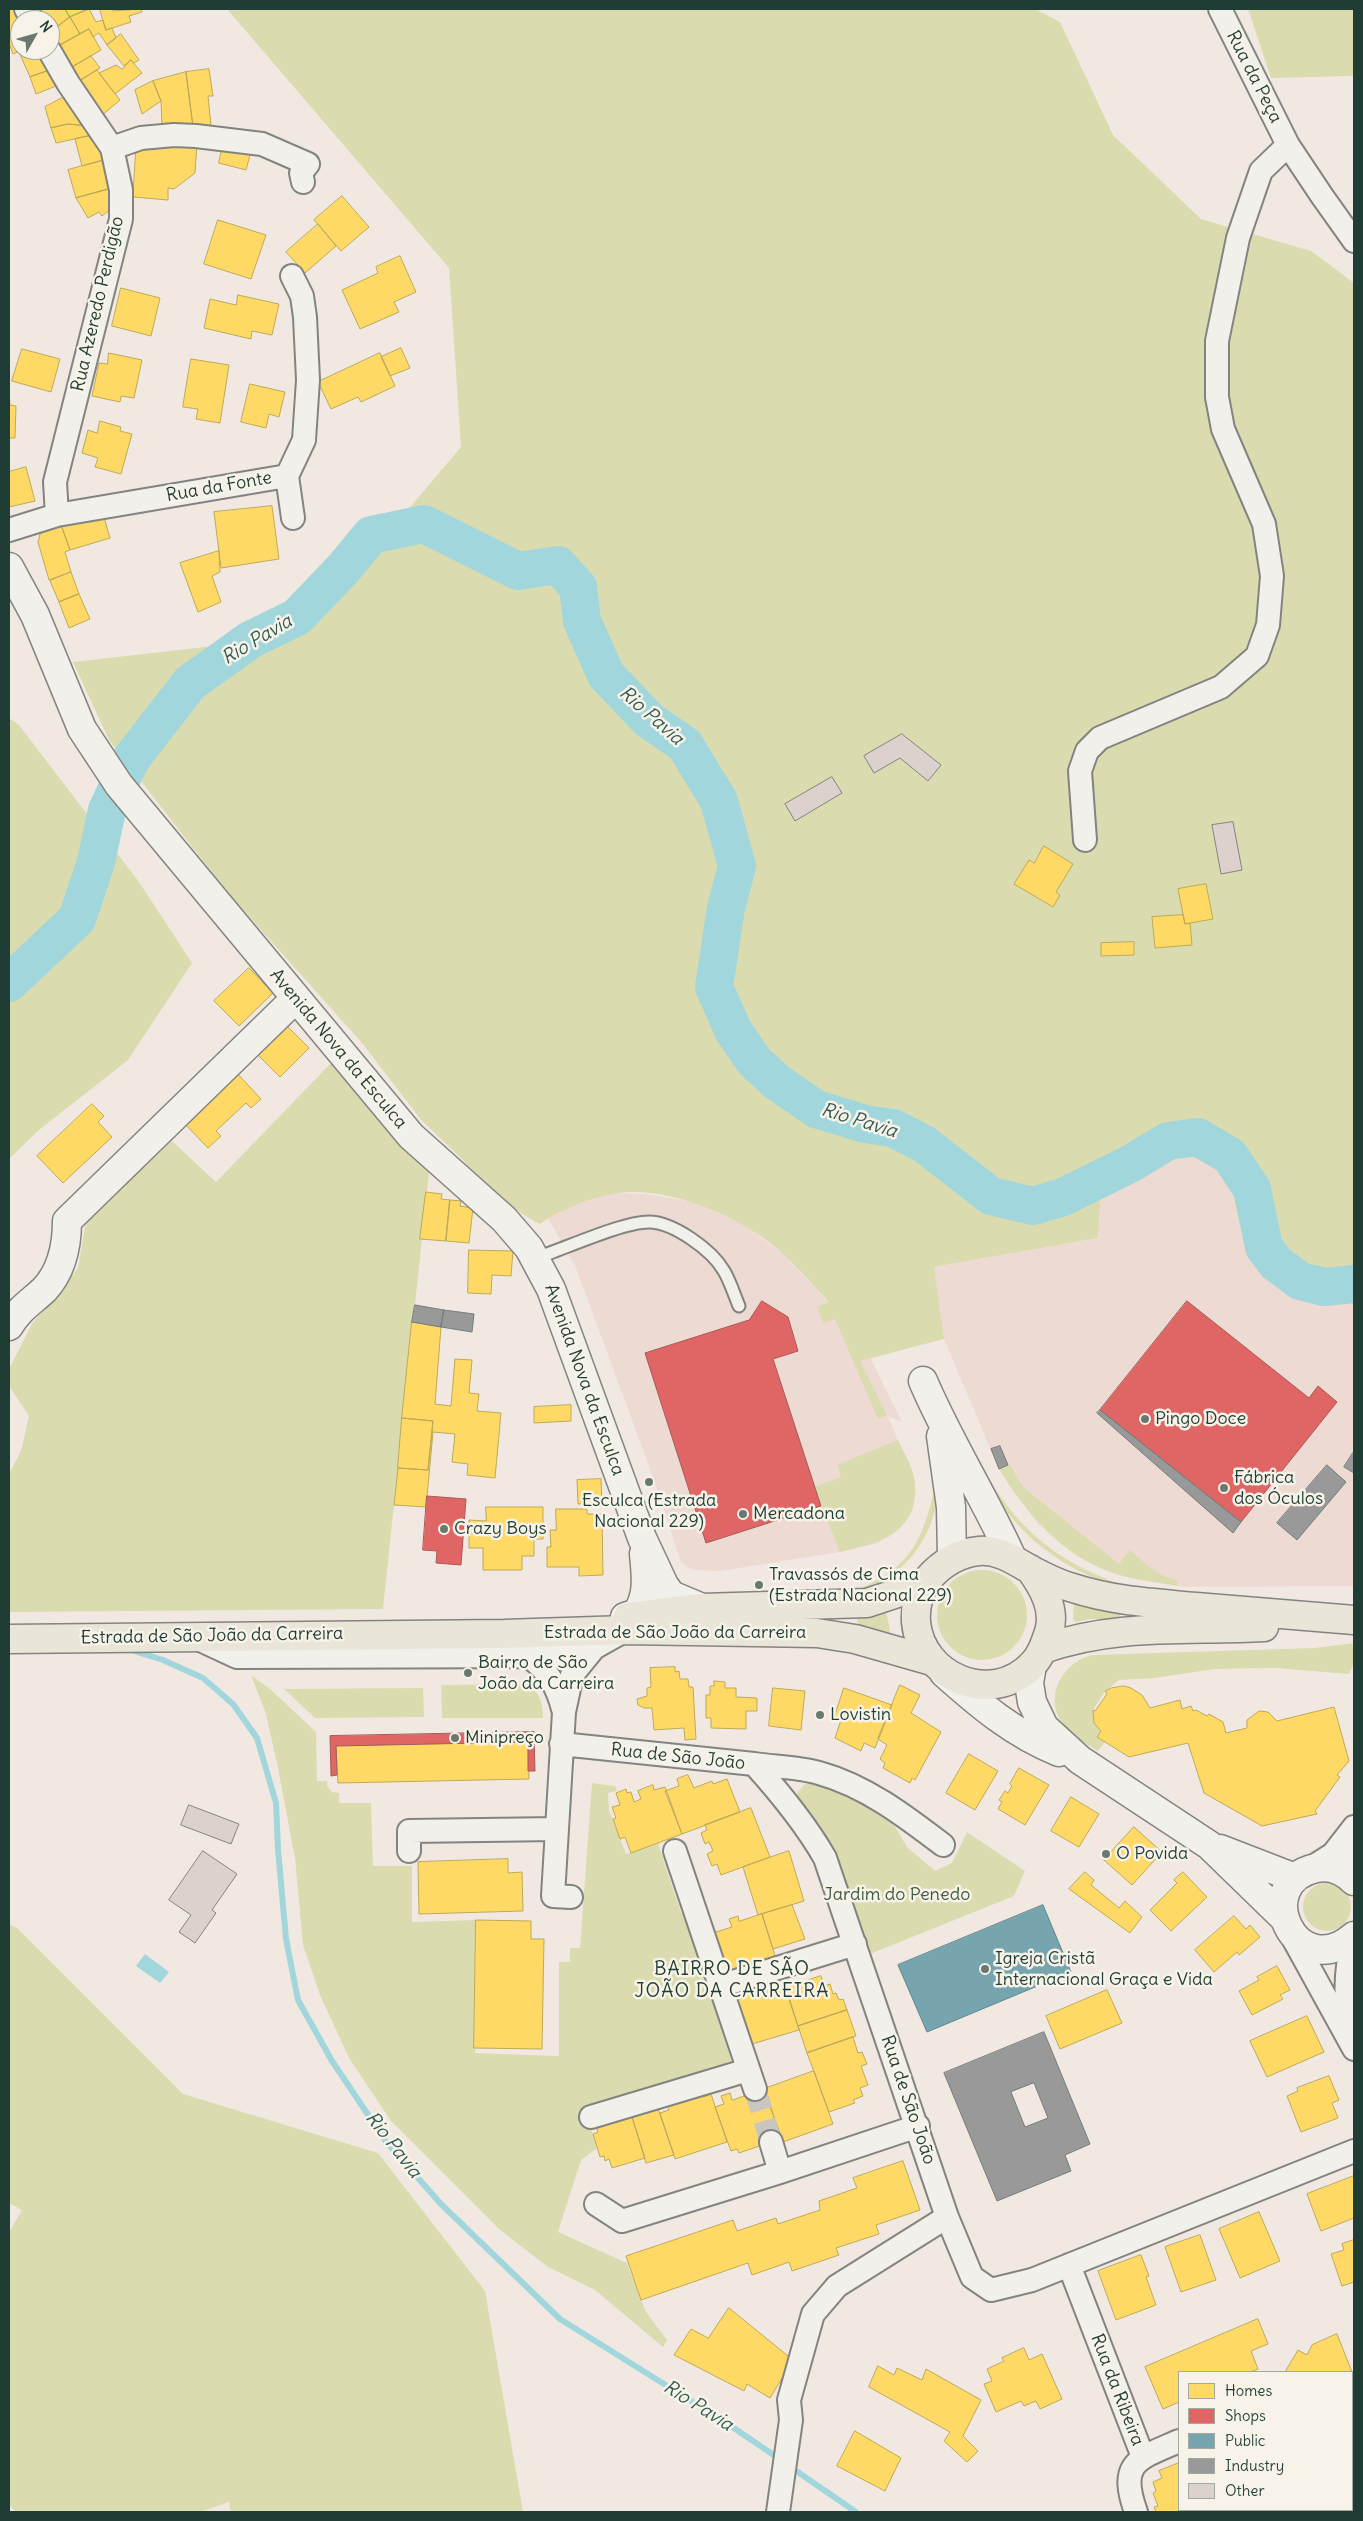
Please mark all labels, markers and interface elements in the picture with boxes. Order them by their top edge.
north arrow [10,10,60,60]
text: N [36,17,56,36]
street label: Rua da Peça [1222,27,1286,127]
street label: Rua Azeredo Perdigão [67,214,129,394]
street label: Rua da Fonte [165,467,273,507]
water label: Rio Pavia [218,610,296,670]
water label: Rio Pavia [614,682,688,750]
street label: Avenida Nova da Esculca [265,965,411,1133]
water label: Rio Pavia [819,1099,899,1143]
street label: Avenida Nova da Esculca [539,1281,629,1479]
place label: Pingo Doce [1155,1408,1246,1430]
marker: Pingo Doce [1139,1413,1151,1425]
place label: Fábrica dos Óculos [1234,1467,1323,1510]
marker: Esculca (Estrada Nacional 229) [643,1476,655,1488]
marker: Fábrica dos Óculos [1218,1482,1230,1494]
place label: Esculca (Estrada Nacional 229) [582,1490,716,1532]
place label: Mercadona [753,1503,845,1525]
marker: Mercadona [737,1508,749,1520]
place label: Crazy Boys [454,1518,547,1540]
marker: Crazy Boys [438,1523,450,1535]
place label: Travassós de Cima (Estrada Nacional 229) [769,1564,952,1606]
marker: Travassós de Cima (Estrada Nacional 229) [753,1579,765,1591]
street label: Estrada de São João da Carreira [544,1622,806,1644]
street label: Estrada de São João da Carreira [81,1623,343,1649]
place label: Bairro de São João da Carreira [478,1652,614,1695]
marker: Bairro de São João da Carreira [462,1667,474,1679]
place label: Lovistin [830,1704,891,1726]
marker: Lovistin [814,1709,826,1721]
place label: Minipreço [465,1727,544,1749]
marker: Minipreço [449,1732,461,1744]
street label: Rua de São João [610,1739,746,1775]
place label: O Povida [1116,1843,1188,1865]
marker: O Povida [1100,1848,1112,1860]
park label: Jardim do Penedo [824,1884,970,1906]
place label: Igreja Cristã Internacional Graça e Vida [995,1948,1213,1990]
district label: BAIRRO DE SÃO JOÃO DA CARREIRA [633,1959,831,2003]
marker: Igreja Cristã Internacional Graça e Vida [979,1963,991,1975]
street label: Rua de São João [876,2033,940,2167]
water label: Rio Pavia [360,2107,426,2183]
street label: Rua da Ribeira [1086,2331,1148,2449]
legend [1178,2371,1353,2511]
water label: Rio Pavia [659,2376,737,2436]
text: Homes [1225,2381,1272,2400]
text: Shops [1225,2406,1266,2425]
text: Public [1225,2431,1265,2450]
text: Industry [1225,2456,1284,2475]
text: Other [1225,2481,1265,2500]

